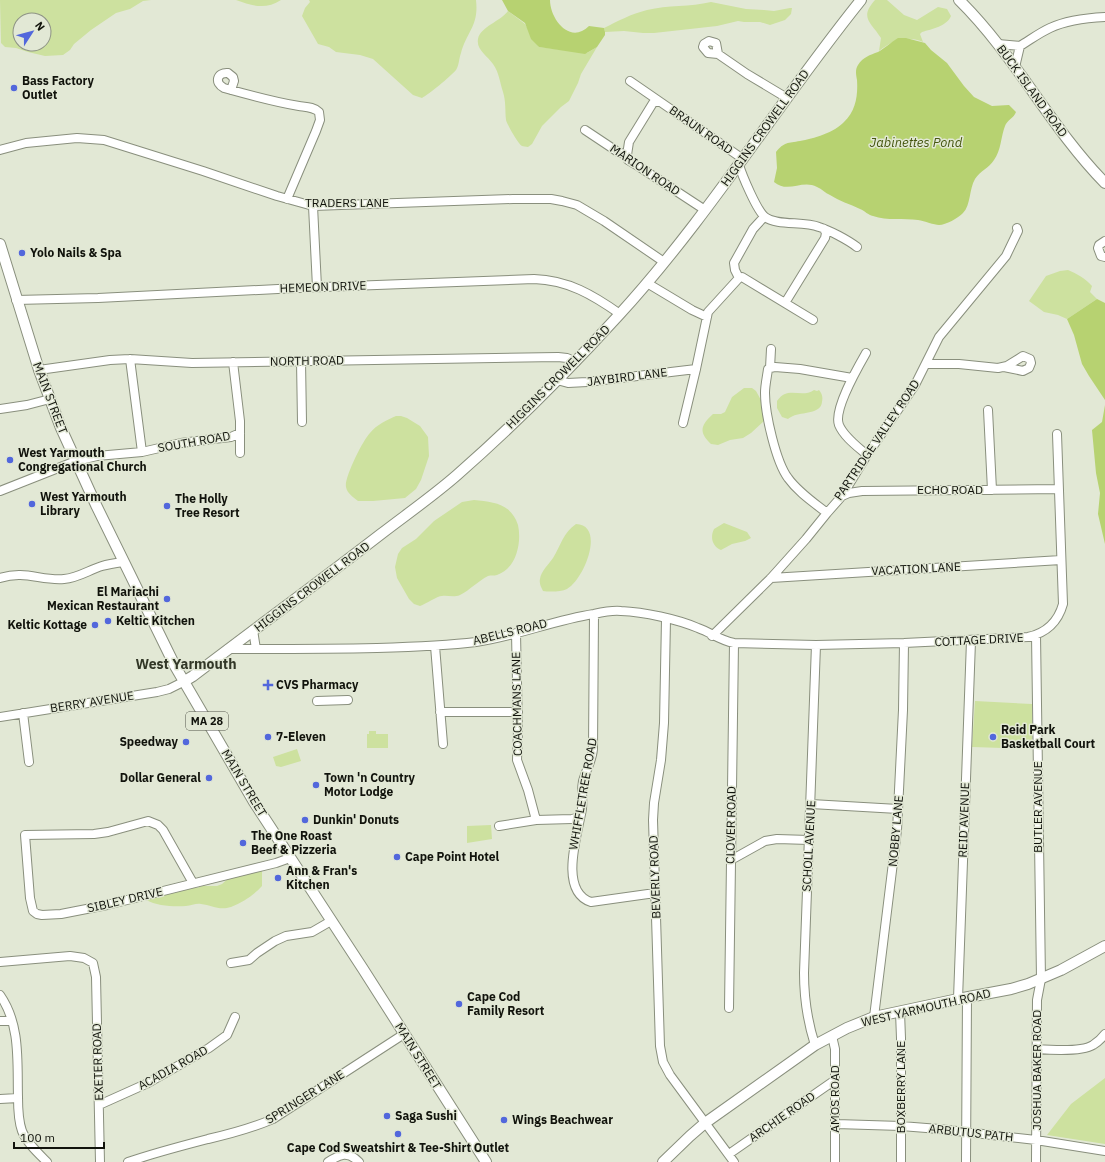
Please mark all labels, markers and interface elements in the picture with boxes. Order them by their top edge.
north arrow [12,12,52,52]
text: N [32,19,48,33]
street label: BUCK ISLAND ROAD [994,42,1071,140]
street label: HIGGINS CROWELL ROAD [717,66,812,189]
place label: Bass Factory Outlet [22,73,94,102]
marker: Bass Factory Outlet [9,83,19,93]
street label: BRAUN ROAD [667,102,736,157]
water label: Jabinettes Pond [870,134,963,151]
street label: MARION ROAD [607,141,683,199]
street label: TRADERS LANE [305,195,389,210]
place label: Yolo Nails & Spa [30,245,122,260]
marker: Yolo Nails & Spa [17,248,27,258]
street label: HEMEON DRIVE [279,277,367,296]
street label: HIGGINS CROWELL ROAD [503,322,613,432]
street label: NORTH ROAD [270,352,344,369]
street label: MAIN STREET [30,360,71,436]
street label: JAYBIRD LANE [586,364,668,389]
street label: PARTRIDGE VALLEY ROAD [831,377,923,503]
street label: SOUTH ROAD [156,428,231,455]
place label: West Yarmouth Congregational Church [18,445,147,474]
marker: West Yarmouth Congregational Church [5,455,15,465]
street label: ECHO ROAD [917,482,983,497]
place label: West Yarmouth Library [40,489,127,518]
place label: The Holly Tree Resort [175,491,240,520]
marker: West Yarmouth Library [27,499,37,509]
marker: The Holly Tree Resort [162,501,172,511]
street label: HIGGINS CROWELL ROAD [251,538,372,635]
street label: VACATION LANE [871,559,961,578]
place label: El Mariachi Mexican Restaurant [47,584,159,613]
marker: El Mariachi Mexican Restaurant [162,594,172,604]
place label: Keltic Kitchen [116,613,195,628]
street label: ABELLS ROAD [471,615,549,648]
marker: Keltic Kitchen [103,616,113,626]
place label: Keltic Kottage [8,617,87,632]
marker: Keltic Kottage [90,620,100,630]
street label: COTTAGE DRIVE [934,630,1024,649]
street label: COACHMANS LANE [508,652,525,756]
district label: West Yarmouth [135,655,237,673]
place label: CVS Pharmacy [276,677,359,692]
marker: CVS Pharmacy [263,680,273,690]
street label: BERRY AVENUE [49,687,135,716]
road number: MA 28 [186,712,228,730]
place label: Reid Park Basketball Court [1001,722,1096,751]
place label: 7-Eleven [276,729,326,744]
marker: 7-Eleven [263,732,273,742]
marker: Reid Park Basketball Court [988,732,998,742]
place label: Speedway [119,734,179,749]
marker: Speedway [181,737,191,747]
street label: WHIFFLETREE ROAD [565,737,600,851]
street label: MAIN STREET [218,746,270,819]
street label: BUTLER AVENUE [1030,761,1045,853]
place label: Dollar General [120,770,201,785]
place label: Town 'n Country Motor Lodge [324,770,416,799]
marker: Dollar General [204,773,214,783]
marker: Town 'n Country Motor Lodge [311,780,321,790]
street label: REID AVENUE [955,782,972,858]
street label: CLOVER ROAD [722,786,739,864]
street label: NOBBY LANE [885,795,906,867]
street label: SCHOLL AVENUE [799,800,818,892]
place label: Dunkin' Donuts [313,812,399,827]
marker: Dunkin' Donuts [300,815,310,825]
place label: The One Roast Beef & Pizzeria [251,828,337,857]
street label: BEVERLY ROAD [646,835,663,919]
marker: The One Roast Beef & Pizzeria [238,838,248,848]
place label: Cape Point Hotel [405,849,500,864]
marker: Cape Point Hotel [392,852,402,862]
place label: Ann & Fran's Kitchen [286,863,357,892]
marker: Ann & Fran's Kitchen [273,873,283,883]
street label: SIBLEY DRIVE [86,884,164,916]
street label: WEST YARMOUTH ROAD [860,985,992,1030]
place label: Cape Cod Family Resort [467,989,545,1018]
marker: Cape Cod Family Resort [454,999,464,1009]
street label: JOSHUA BAKER ROAD [1029,1010,1044,1130]
street label: MAIN STREET [392,1020,445,1092]
street label: EXETER ROAD [89,1023,106,1101]
street label: BOXBERRY LANE [893,1041,908,1133]
street label: ACADIA ROAD [135,1042,210,1093]
street label: AMOS ROAD [827,1065,842,1133]
street label: SPRINGER LANE [262,1066,347,1127]
street label: ARCHIE ROAD [746,1088,818,1145]
place label: Saga Sushi [395,1108,457,1123]
marker: Saga Sushi [382,1111,392,1121]
place label: Wings Beachwear [512,1112,613,1127]
marker: Wings Beachwear [499,1115,509,1125]
street label: ARBUTUS PATH [928,1121,1014,1144]
scale bar [14,1124,104,1150]
marker: Cape Cod Sweatshirt & Tee-Shirt Outlet [393,1129,403,1139]
text: 100 m [20,1130,55,1145]
place label: Cape Cod Sweatshirt & Tee-Shirt Outlet [287,1140,510,1155]

